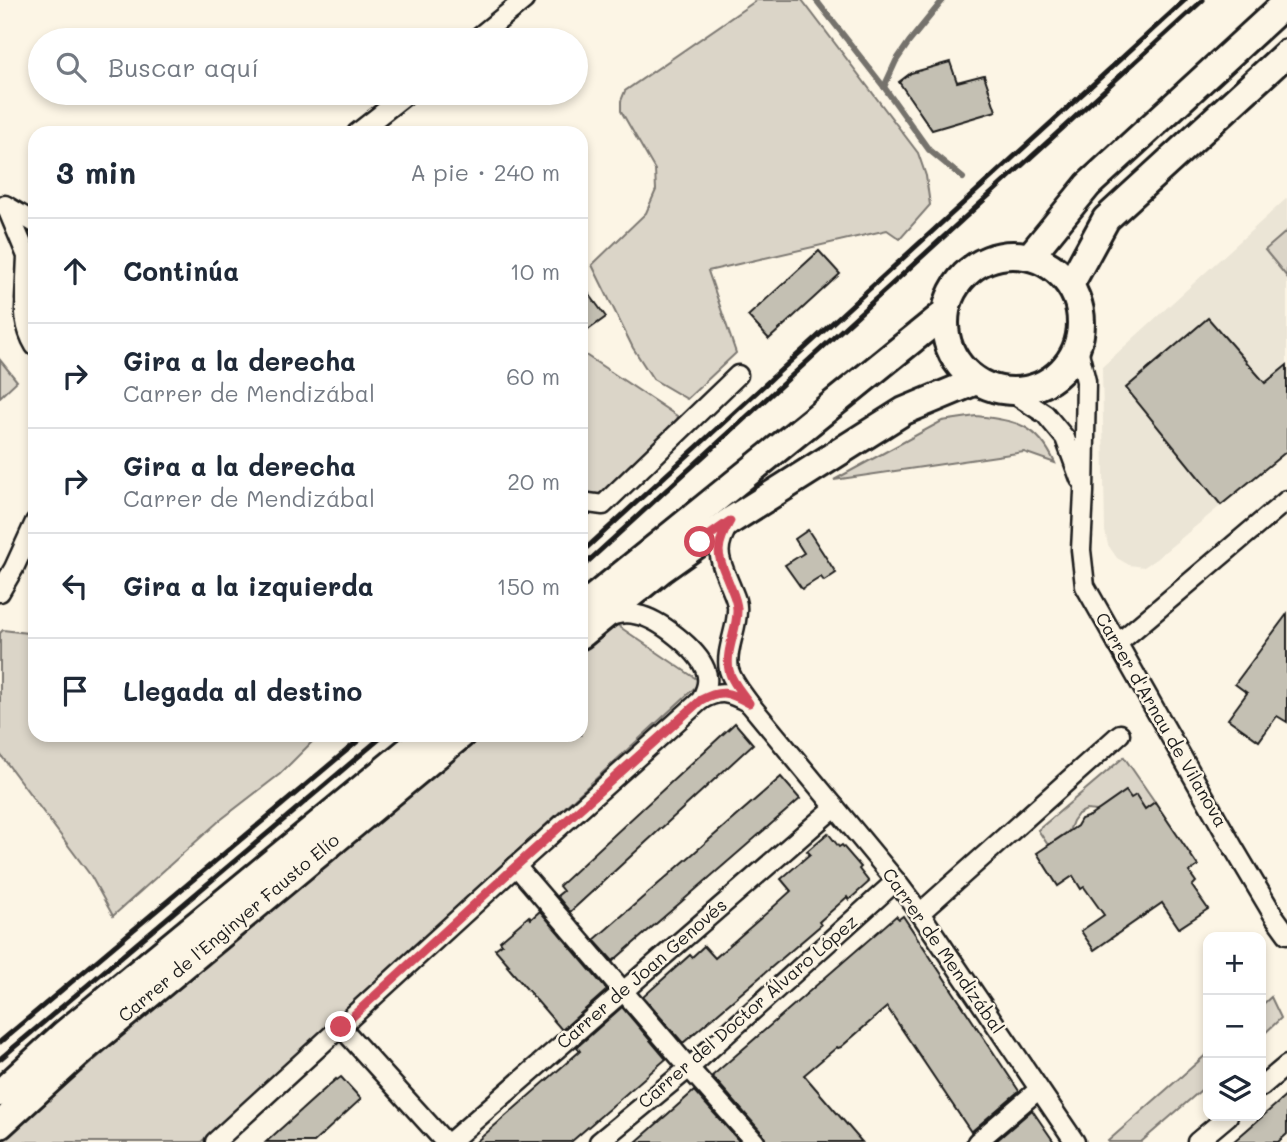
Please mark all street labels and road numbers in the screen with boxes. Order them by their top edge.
street label: Carrer d'Arnau de Vilanova [1090,608,1233,831]
street label: Carrer de l'Enginyer Fausto Elío [113,827,344,1027]
street label: Carrer de Mendizábal [877,863,1010,1038]
street label: Carrer de Joan Genovés [551,893,732,1054]
street label: Carrer del Doctor Álvaro López [632,909,862,1113]

